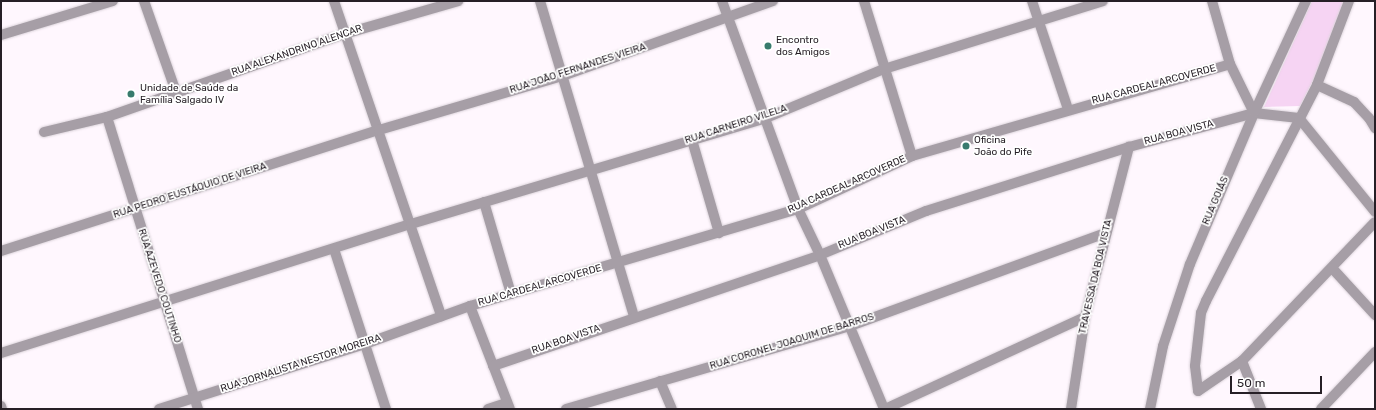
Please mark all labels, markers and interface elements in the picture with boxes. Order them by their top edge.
street label: RUA ALEXANDRINO ALENCAR [230,23,364,79]
place label: Encontro dos Amigos [776,34,830,58]
street label: RUA JOÃO FERNANDES VIEIRA [508,41,648,97]
marker: Encontro dos Amigos [763,41,773,51]
street label: RUA CARDEAL ARCOVERDE [1090,63,1218,107]
place label: Unidade de Saúde da Família Salgado IV [140,82,238,106]
marker: Unidade de Saúde da Família Salgado IV [125,88,137,100]
street label: RUA CARNEIRO VILELA [683,103,789,147]
street label: RUA BOA VISTA [1143,118,1215,148]
place label: Oficina João do Pife [974,134,1032,158]
marker: Oficina João do Pife [961,141,971,151]
street label: RUA CARDEAL ARCOVERDE [786,153,908,217]
street label: RUA PEDRO EUSTÁQUIO DE VIEIRA [112,160,268,222]
street label: RUA GOIÁS [1200,175,1232,227]
street label: RUA BOA VISTA [836,214,908,252]
street label: TRAVESSA DA BOA VISTA [1077,218,1115,336]
street label: RUA AZEVEDO COUTINHO [135,227,183,345]
street label: RUA CARDEAL ARCOVERDE [476,262,604,310]
street label: RUA CORONEL JOAQUIM DE BARROS [708,311,876,373]
street label: RUA BOA VISTA [530,323,602,357]
street label: RUA JORNALISTA NESTOR MOREIRA [219,332,383,396]
scale bar [1232,368,1324,394]
text: 50 m [1237,376,1265,390]

